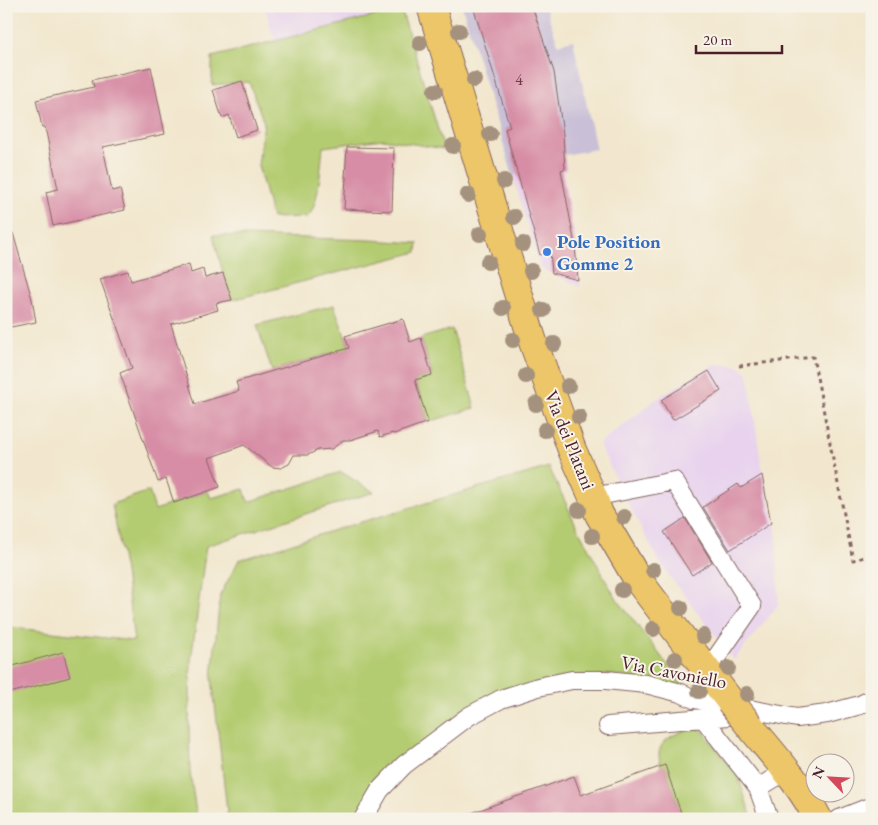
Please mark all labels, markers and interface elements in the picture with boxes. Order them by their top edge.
scale bar [696,22,782,54]
text: 20 m [703,30,732,49]
house number: 4 [515,69,523,90]
place label: Pole Position Gomme 2 [557,229,661,276]
marker: Pole Position Gomme 2 [541,246,553,258]
street label: Via dei Platani [539,387,601,494]
street label: Via Cavoniello [619,650,729,694]
north arrow [806,752,856,802]
text: N [808,763,829,781]

